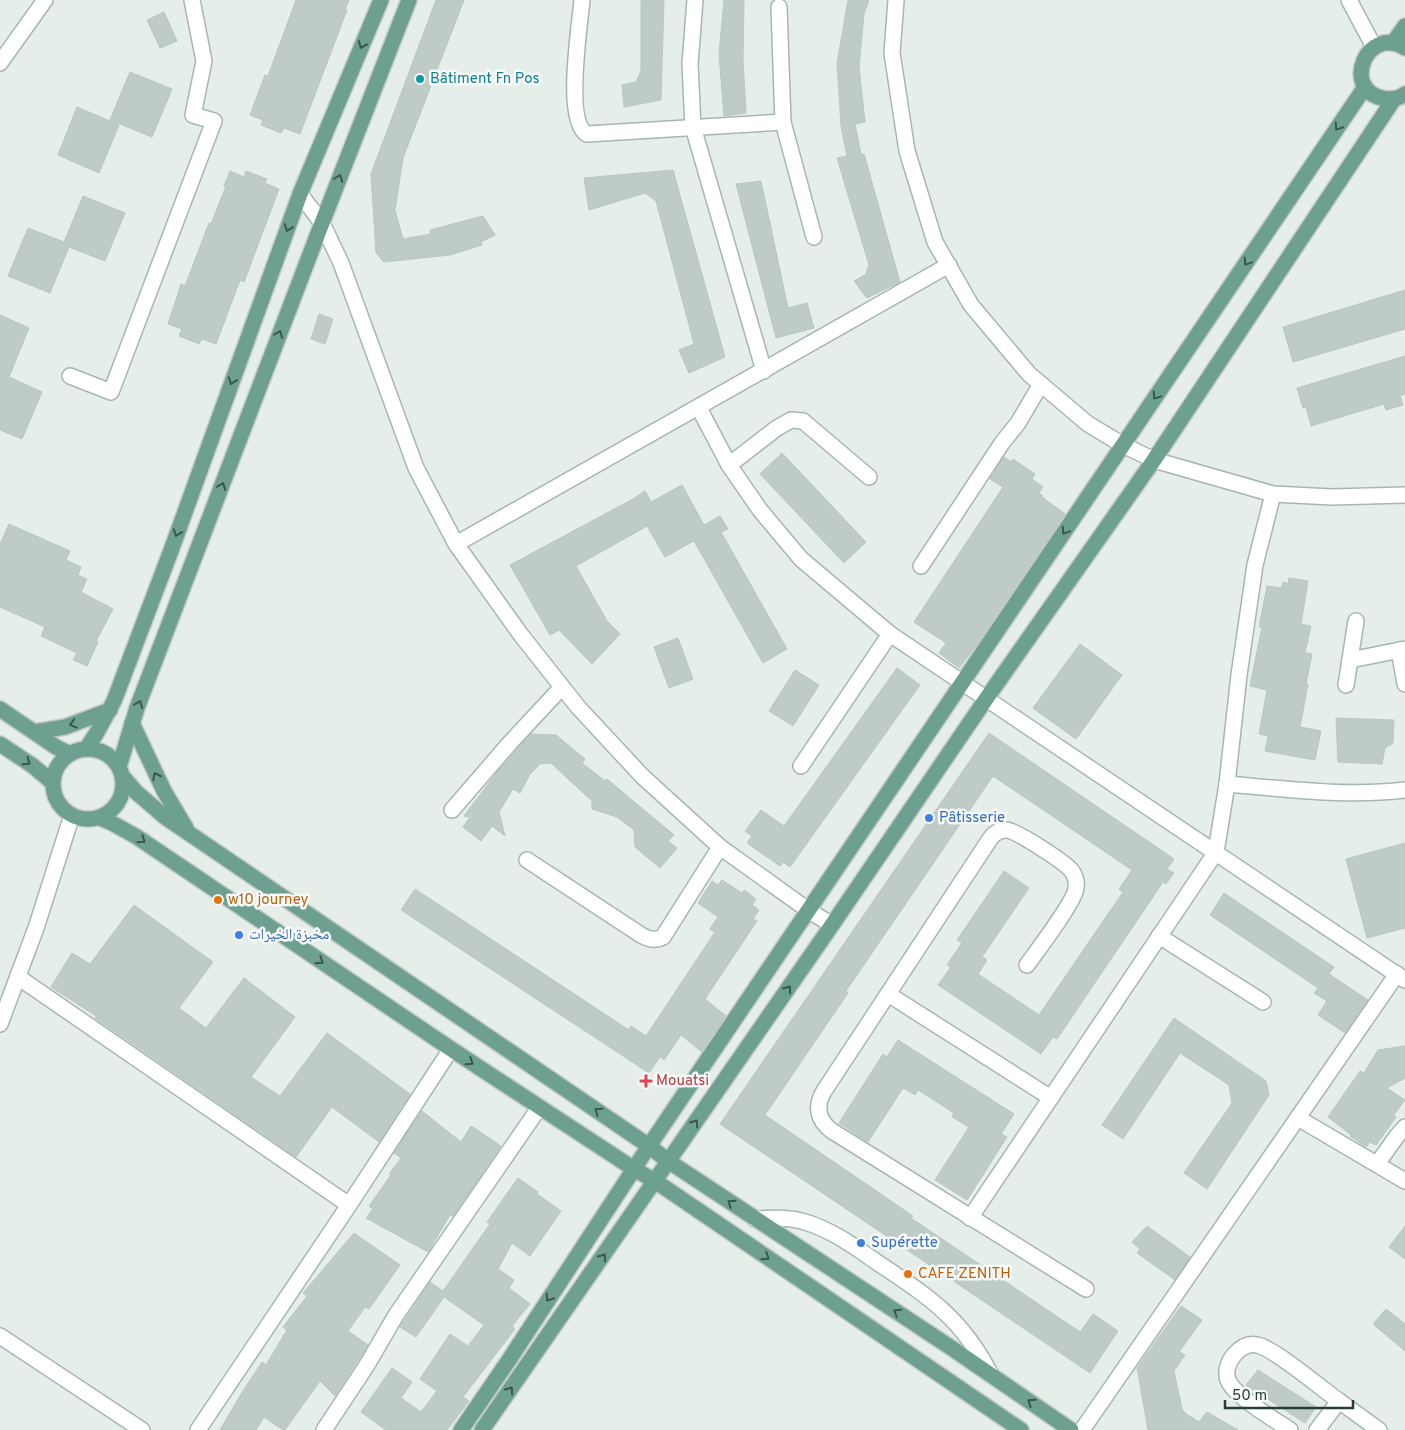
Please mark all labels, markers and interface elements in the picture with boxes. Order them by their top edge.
one-way arrow [358,40,368,49]
place label: Bâtiment Fn Pos [430,70,540,89]
marker: Bâtiment Fn Pos [414,73,426,85]
one-way arrow [1335,121,1344,131]
one-way arrow [333,174,344,183]
one-way arrow [284,223,294,232]
one-way arrow [1244,256,1253,265]
one-way arrow [273,330,284,339]
one-way arrow [228,376,238,384]
one-way arrow [1153,391,1162,400]
one-way arrow [216,482,226,491]
one-way arrow [1062,525,1071,535]
one-way arrow [173,529,183,537]
one-way arrow [133,700,143,708]
one-way arrow [69,719,77,729]
one-way arrow [21,756,31,765]
one-way arrow [152,772,162,781]
place label: Pâtisserie [939,809,1005,828]
marker: Pâtisserie [923,812,935,824]
one-way arrow [137,834,146,843]
place label: w10 journey [228,891,308,910]
marker: w10 journey [212,894,224,906]
place label: مخبزة الخيرات [249,926,329,945]
marker: مخبزة الخيرات [233,929,245,941]
one-way arrow [315,955,324,964]
one-way arrow [782,986,791,995]
one-way arrow [464,1056,473,1065]
place label: Mouatsi [656,1072,709,1091]
marker: Mouatsi [640,1075,652,1087]
one-way arrow [594,1108,603,1117]
one-way arrow [689,1119,698,1129]
one-way arrow [728,1200,737,1209]
place label: Supérette [871,1234,938,1253]
marker: Supérette [855,1237,867,1249]
one-way arrow [760,1251,770,1260]
one-way arrow [597,1253,606,1262]
place label: CAFE ZENITH [918,1265,1011,1284]
marker: CAFE ZENITH [902,1268,914,1280]
one-way arrow [546,1293,556,1302]
one-way arrow [893,1308,902,1318]
scale bar [1225,1378,1352,1410]
one-way arrow [504,1386,513,1396]
text: 50 m [1232,1387,1267,1406]
one-way arrow [1028,1399,1037,1408]

